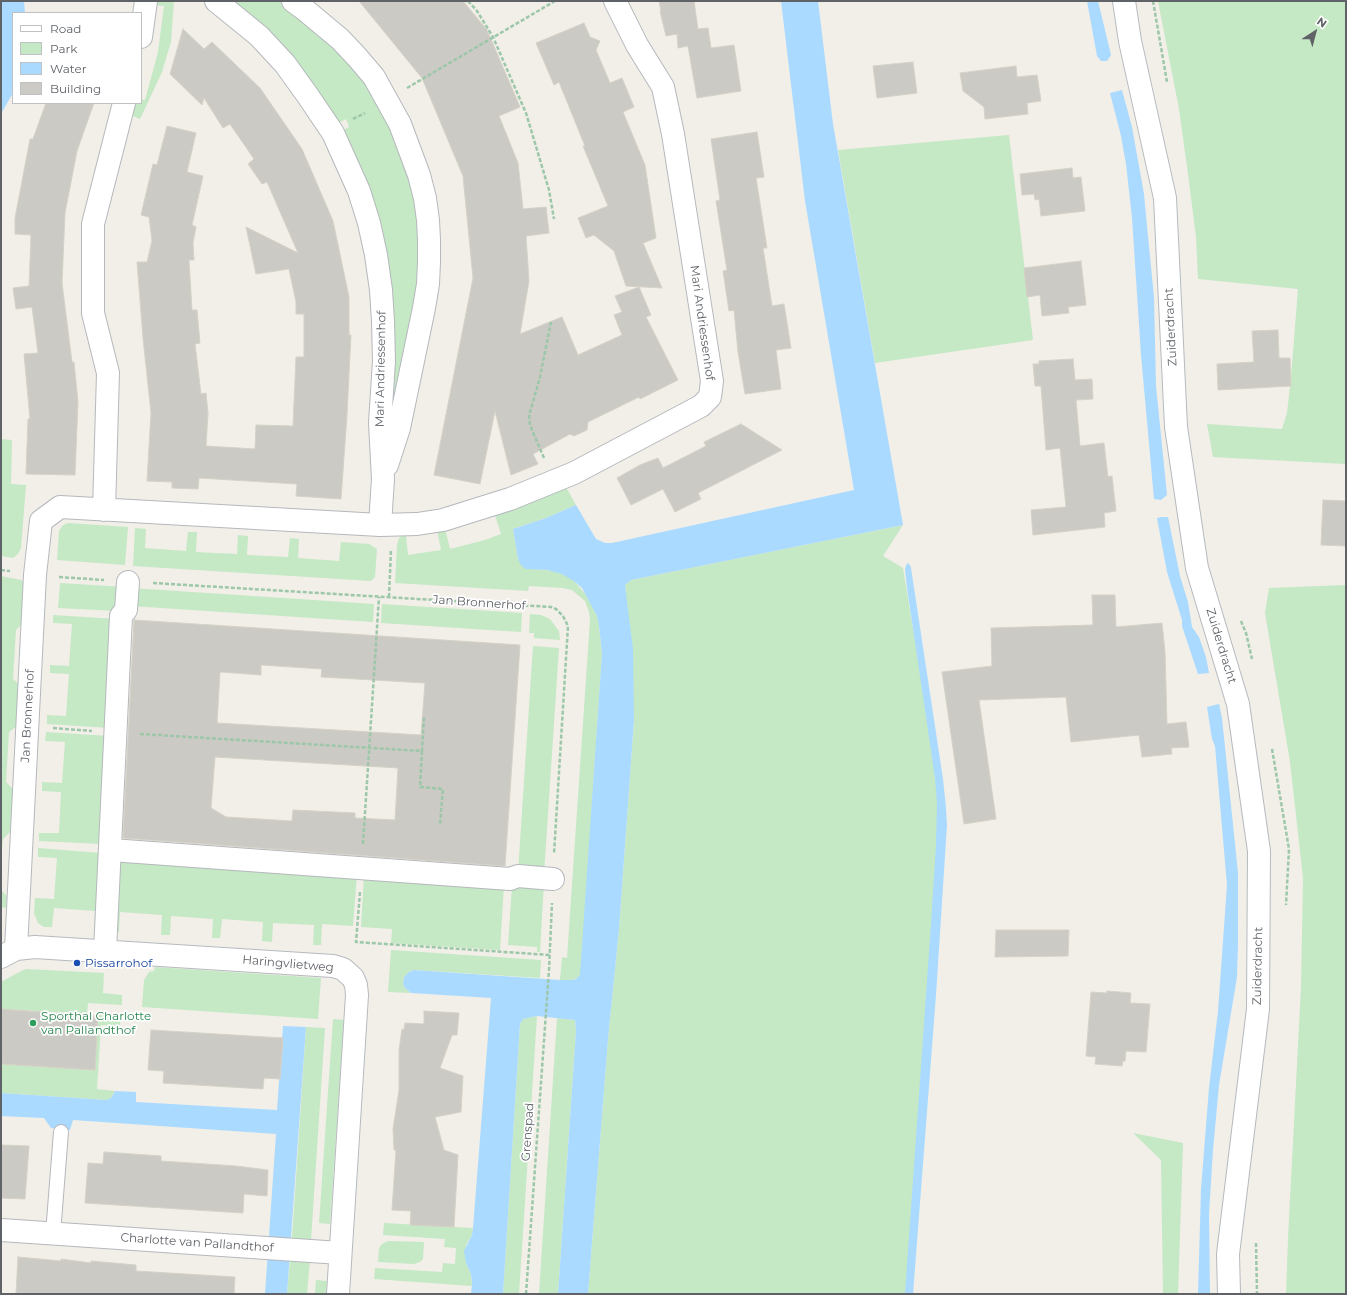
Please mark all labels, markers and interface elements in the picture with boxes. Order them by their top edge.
legend [12,12,142,104]
north arrow [1295,12,1335,52]
text: N [1314,14,1330,31]
text: Road [50,21,81,36]
text: Park [50,41,77,56]
text: Water [50,61,86,76]
text: Building [50,81,101,96]
street label: Mari Andriessenhof [687,264,717,382]
street label: Zuiderdracht [1162,288,1180,366]
street label: Mari Andriessenhof [373,311,389,427]
street label: Jan Bronnerhof [432,593,526,613]
street label: Zuiderdracht [1203,606,1239,686]
street label: Jan Bronnerhof [18,669,38,763]
street label: Zuiderdracht [1250,927,1266,1005]
street label: Haringvlietweg [242,953,334,975]
place label: Pissarrohof [85,956,152,970]
marker: Pissarrohof [72,958,82,968]
place label: Sporthal Charlotte van Pallandthof [41,1009,151,1037]
marker: Sporthal Charlotte van Pallandthof [28,1018,38,1028]
street label: Grenspad [519,1102,537,1162]
street label: Charlotte van Pallandthof [120,1230,274,1256]

